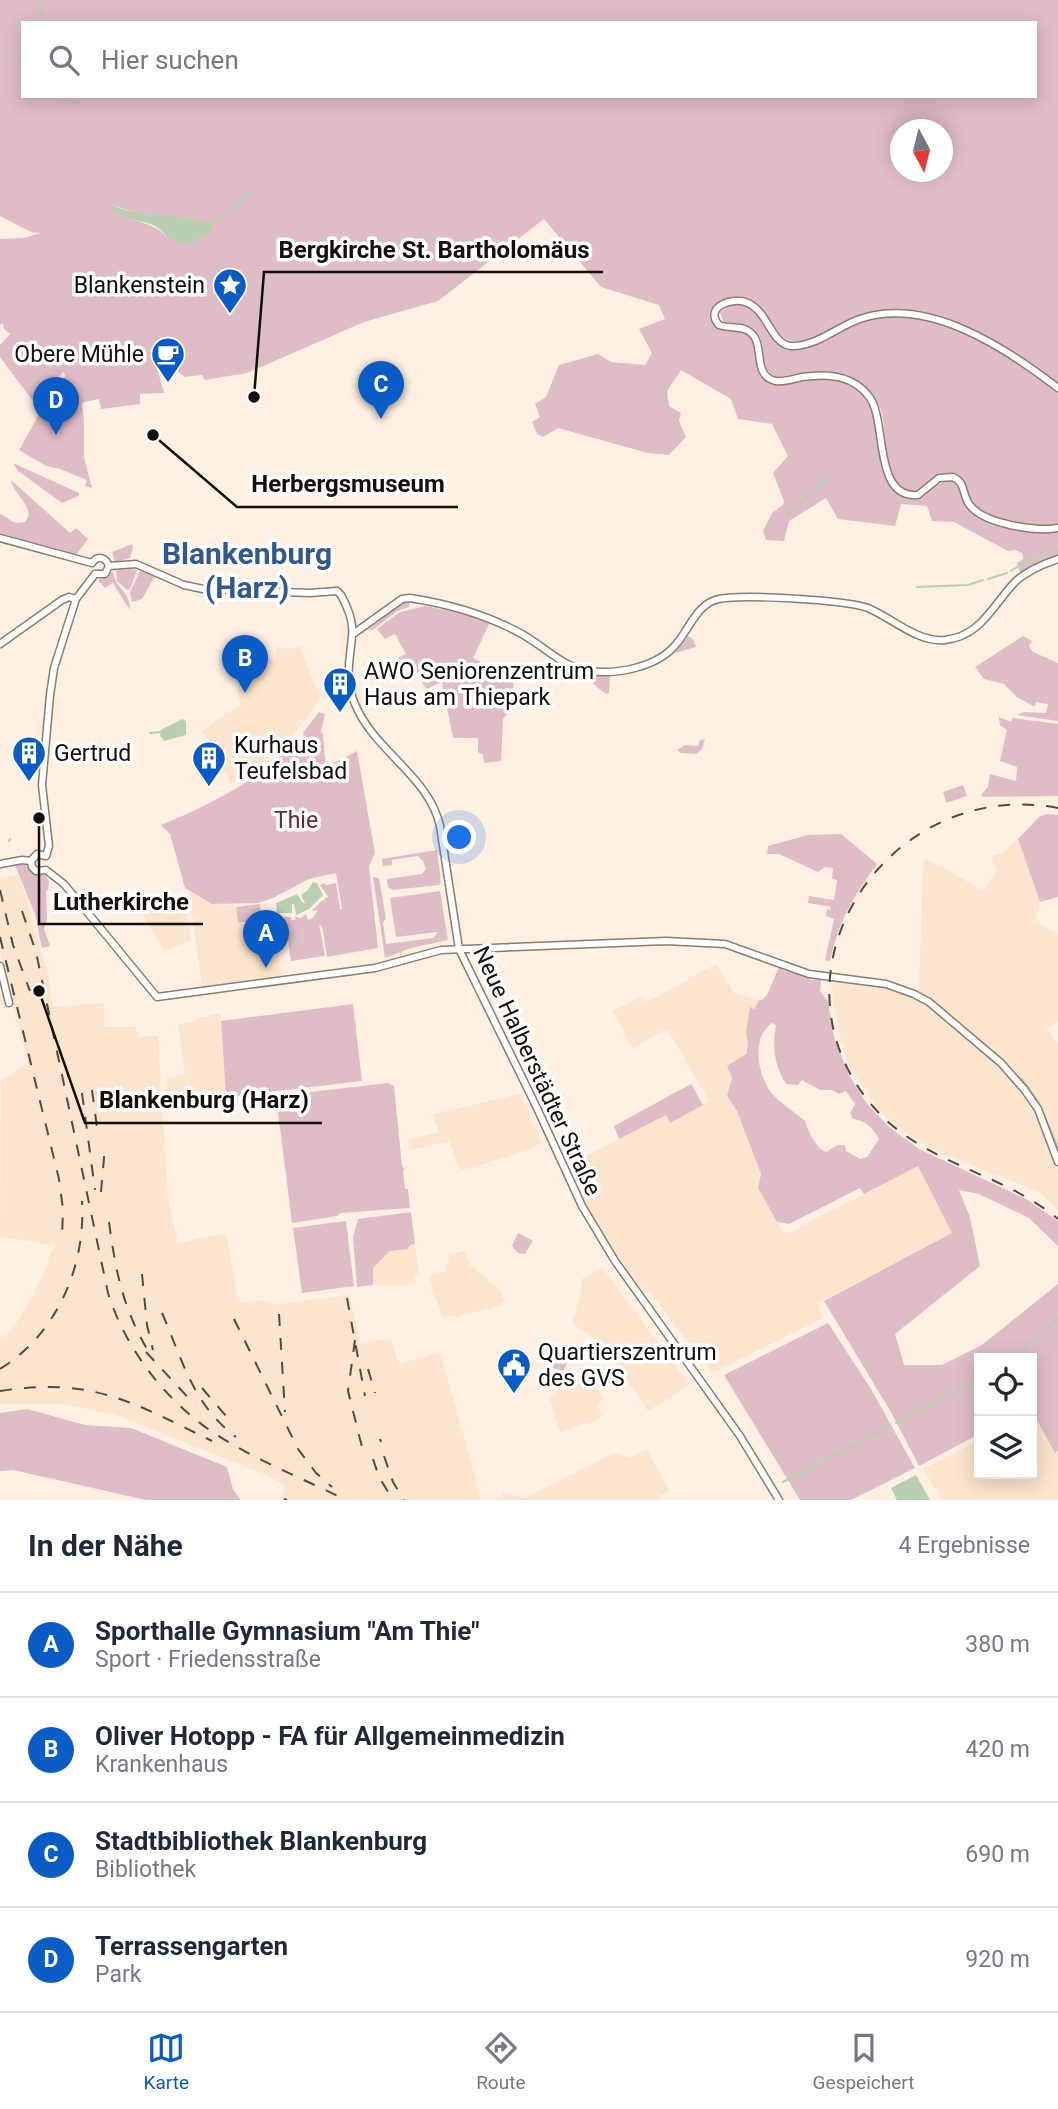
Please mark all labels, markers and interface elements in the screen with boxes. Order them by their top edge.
search box [21,21,1037,98]
icon: search [45,41,83,79]
text: Hier suchen [101,45,239,75]
north arrow [890,119,953,182]
callout: Bergkirche St. Bartholomäus [264,227,603,272]
text: Bergkirche St. Bartholomäus [279,236,589,264]
place icon: Blankenstein [211,266,249,315]
place label: Blankenstein [74,272,205,299]
cafe icon: Obere Mühle [149,335,187,384]
place label: Obere Mühle [14,341,144,368]
pin: C [358,361,404,419]
pin: D [33,377,79,435]
callout: Herbergsmuseum [237,462,458,507]
text: Herbergsmuseum [251,470,445,498]
district label: Blankenburg (Harz) [162,536,332,605]
pin: B [222,635,268,693]
place label: AWO Seniorenzentrum Haus am Thiepark [364,658,594,711]
building icon: AWO Seniorenzentrum Haus am Thiepark [321,665,359,714]
place label: Kurhaus Teufelsbad [234,732,347,785]
building icon: Gertrud [10,734,48,783]
building icon: Kurhaus Teufelsbad [190,739,228,788]
place label: Gertrud [54,740,131,767]
park label: Thie [274,807,318,834]
your location [442,820,476,854]
callout: Lutherkirche [39,879,203,924]
text: Lutherkirche [53,888,189,916]
pin: A [243,910,289,968]
street label: Neue Halberstädter Straße [467,942,607,1200]
callout: Blankenburg (Harz) [85,1078,322,1123]
text: Blankenburg (Harz) [99,1086,309,1114]
place label: Quartierszentrum des GVS [538,1339,717,1392]
public building icon: Quartierszentrum des GVS [495,1346,533,1395]
map controls [974,1353,1037,1479]
button: locate [974,1353,1037,1416]
button: layers [974,1416,1037,1479]
text: In der Nähe [28,1528,183,1563]
text: 4 Ergebnisse [898,1532,1030,1559]
text: Sporthalle Gymnasium "Am Thie" [95,1616,479,1646]
text: A [43,1631,59,1658]
text: 380 m [965,1631,1030,1658]
text: Sport · Friedensstraße [95,1646,321,1673]
text: Oliver Hotopp - FA für Allgemeinmedizin [95,1721,565,1751]
text: B [44,1736,58,1763]
text: 420 m [965,1736,1030,1763]
text: Krankenhaus [95,1751,228,1778]
text: Stadtbibliothek Blankenburg [95,1826,427,1856]
text: C [43,1841,59,1868]
text: 690 m [965,1841,1030,1868]
text: Bibliothek [95,1856,196,1883]
text: Terrassengarten [95,1931,288,1961]
text: D [44,1946,58,1973]
text: 920 m [965,1946,1030,1973]
text: Park [95,1961,141,1988]
tab: Karte [144,2029,189,2094]
tab: Route [476,2029,525,2094]
tab: Gespeichert [813,2029,914,2094]

